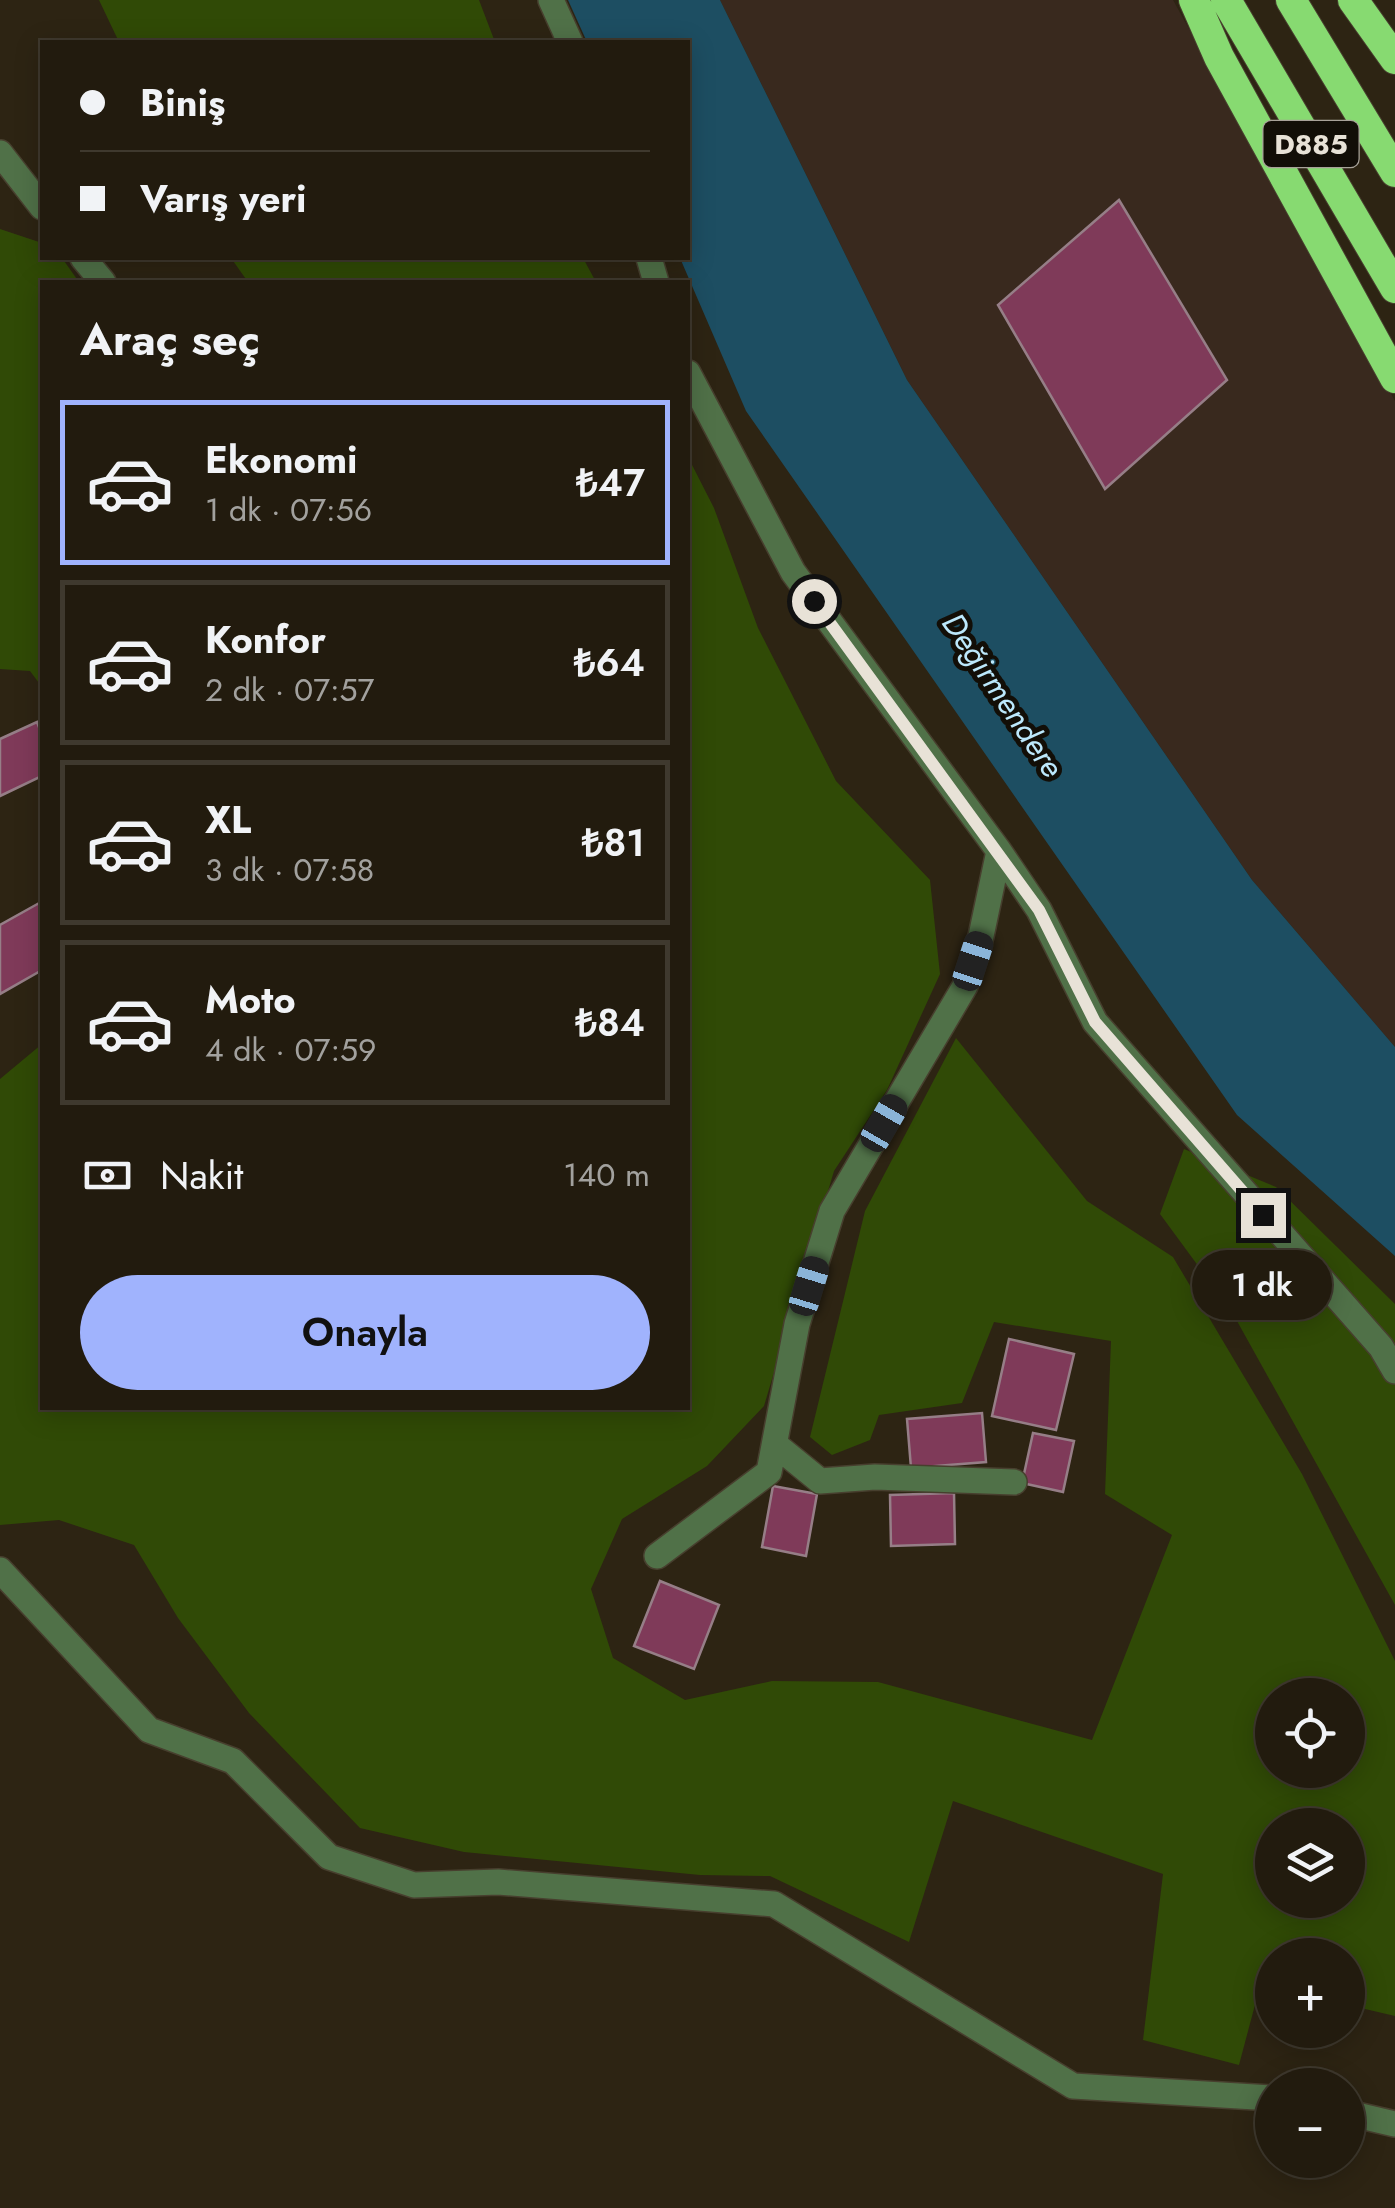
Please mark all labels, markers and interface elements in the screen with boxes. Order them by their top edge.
text: Biniş [140,75,225,130]
road number: D885 [1264,121,1358,167]
text: Varış yeri [140,171,307,226]
text: Araç seç [80,307,260,372]
text: Ekonomi [205,432,358,487]
icon: car [85,438,175,528]
text: ₺47 [576,455,645,510]
text: 1 dk · 07:56 [205,487,372,533]
route start [792,579,837,624]
water label: Değirmendere [931,603,1075,787]
text: Konfor [205,612,326,667]
icon: car [85,618,175,708]
text: ₺64 [574,635,645,690]
text: 2 dk · 07:57 [205,667,374,713]
text: XL [205,792,251,847]
icon: car [85,798,175,888]
text: ₺81 [582,815,645,870]
text: 3 dk · 07:58 [205,847,374,893]
car [949,928,997,994]
text: Moto [205,972,296,1027]
icon: car [85,978,175,1068]
text: ₺84 [575,995,645,1050]
text: 4 dk · 07:59 [205,1027,376,1073]
car [856,1090,912,1156]
icon: cash [80,1148,135,1203]
text: Nakit [160,1148,243,1203]
text: 140 m [563,1152,650,1198]
route end [1241,1193,1286,1238]
callout: 1 dk [1193,1250,1333,1320]
car [786,1253,832,1319]
text: 1 dk [1231,1262,1293,1308]
button: Onayla [80,1275,650,1390]
map controls [1255,1678,1365,2178]
button: locate [1255,1678,1365,1788]
button: layers [1255,1808,1365,1918]
button: + [1255,1938,1365,2048]
button: − [1255,2068,1365,2178]

